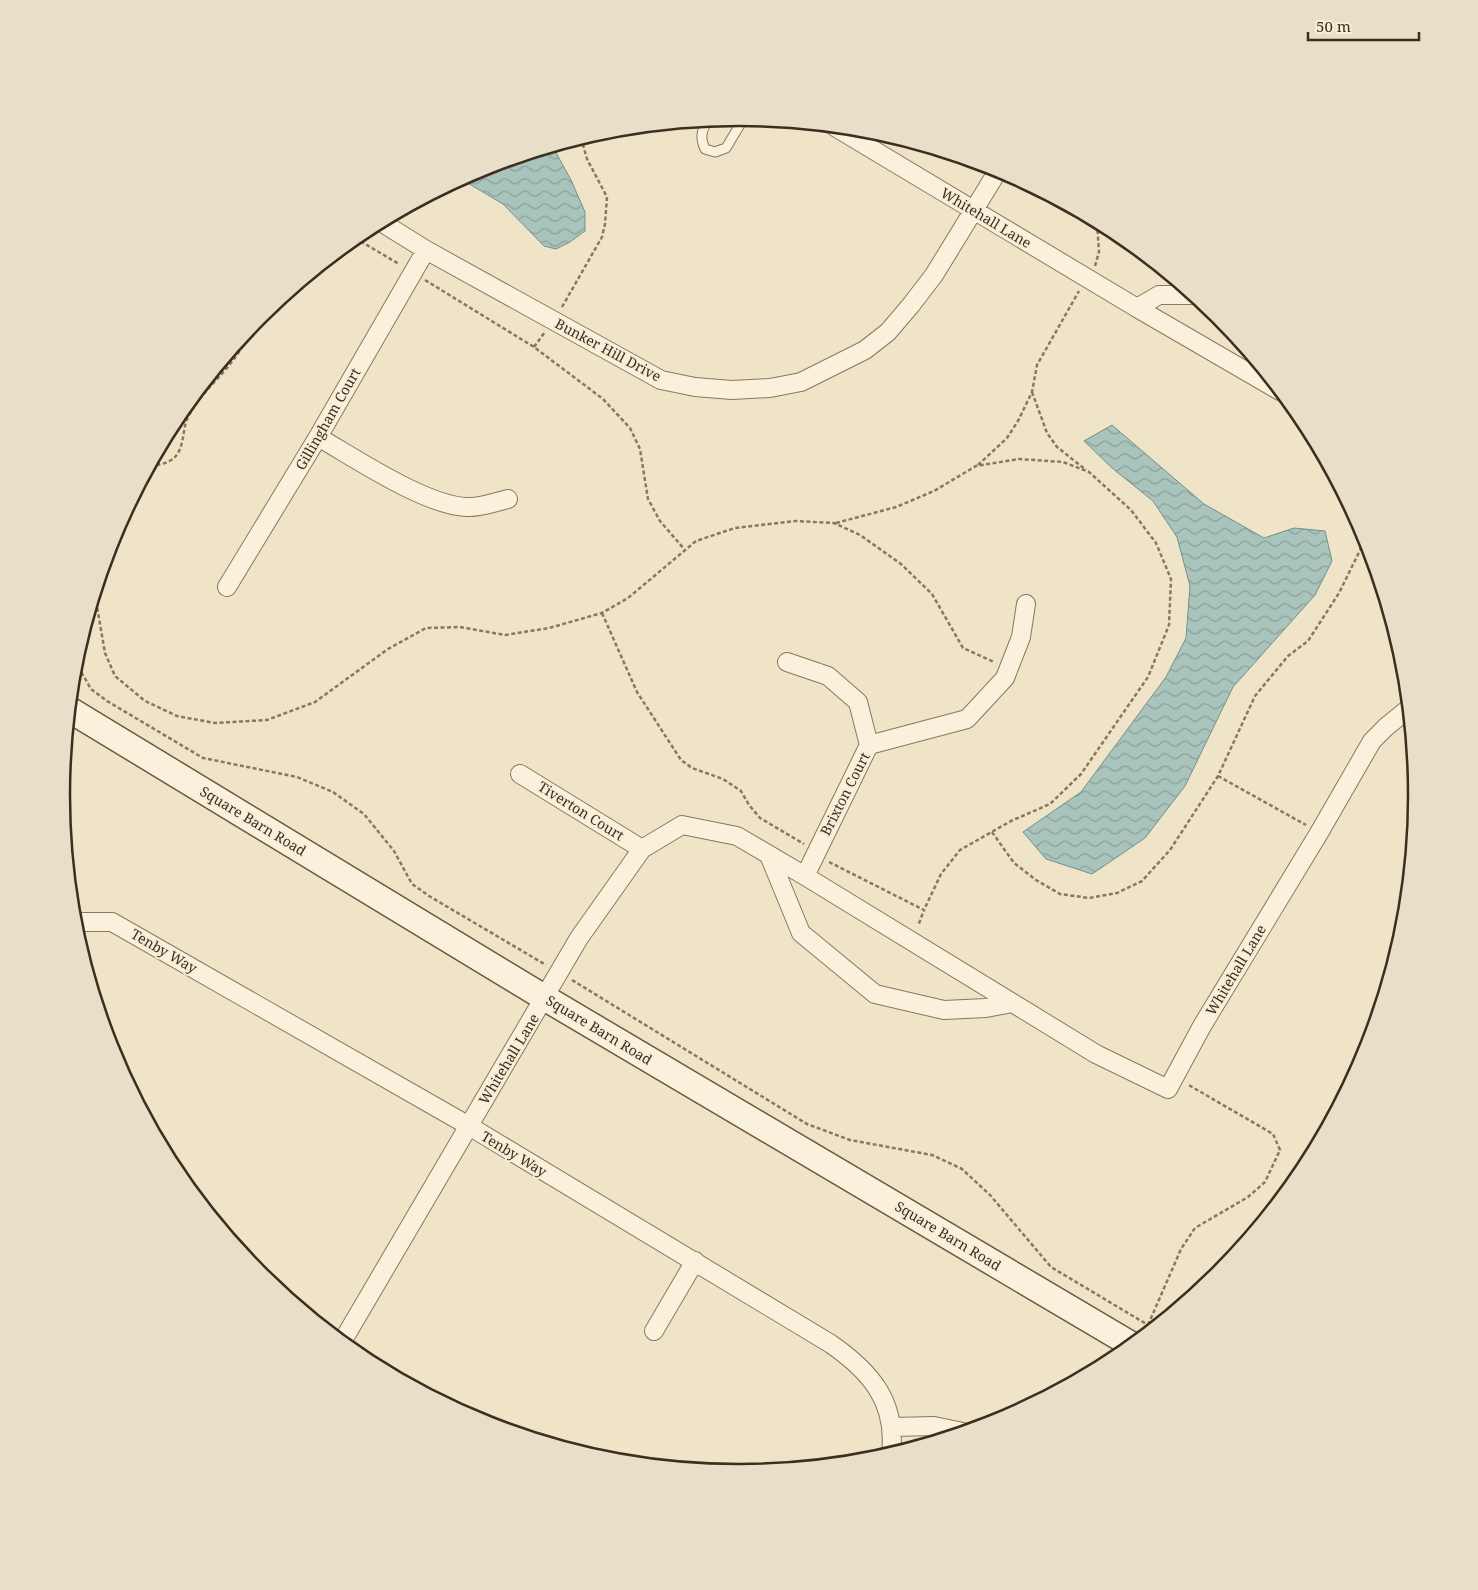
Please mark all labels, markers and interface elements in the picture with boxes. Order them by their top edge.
scale bar [1308,10,1419,42]
text: 50 m [1316,16,1351,36]
street label: Whitehall Lane [937,183,1035,252]
street label: Bunker Hill Drive [552,314,665,386]
street label: Gillingham Court [291,364,365,473]
street label: Brixton Court [815,749,874,839]
street label: Tiverton Court [535,777,628,845]
street label: Square Barn Road [197,781,310,860]
street label: Whitehall Lane [1201,921,1270,1019]
street label: Tenby Way [128,924,201,977]
street label: Square Barn Road [543,990,656,1069]
street label: Whitehall Lane [474,1010,543,1108]
street label: Tenby Way [478,1127,551,1181]
street label: Square Barn Road [892,1196,1005,1275]

